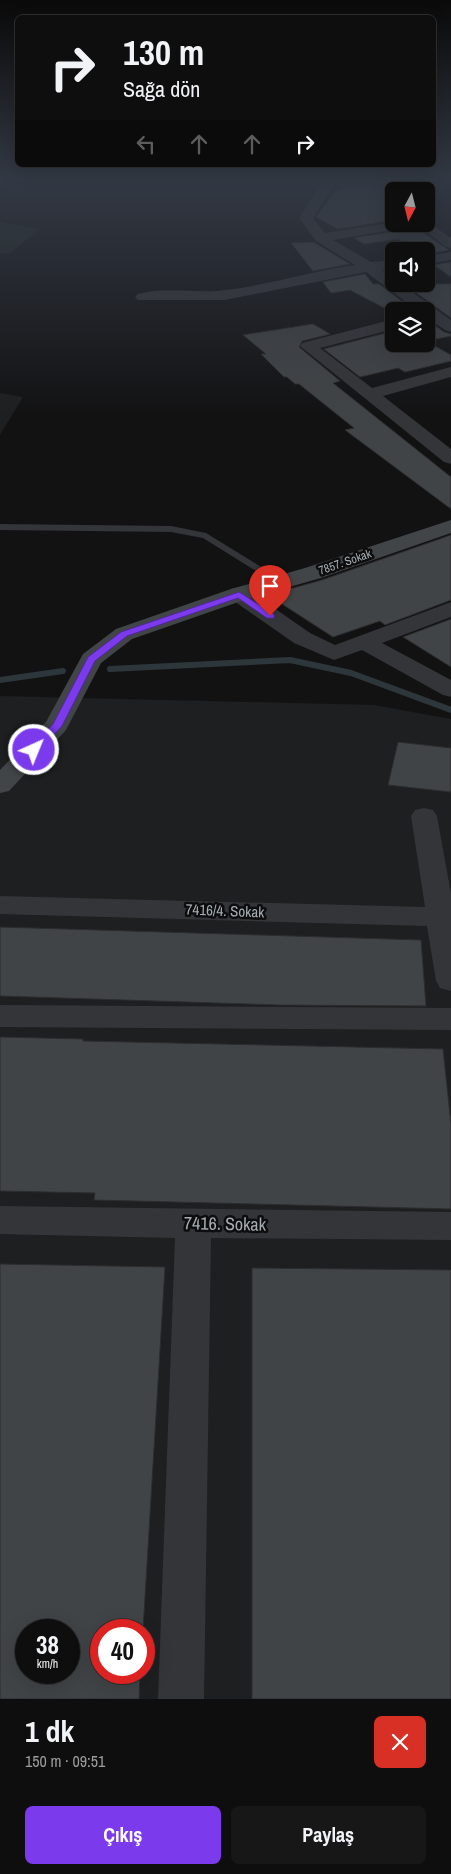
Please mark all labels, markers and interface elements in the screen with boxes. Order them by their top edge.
text: 130 m [123,29,204,76]
icon: right [40,35,105,100]
text: Sağa dön [123,74,200,104]
icon: left [132,130,160,158]
icon: ahead [185,130,213,158]
icon: ahead [238,130,266,158]
icon: right [291,130,319,158]
north arrow [385,182,435,232]
map controls [385,182,435,352]
button: sound [385,242,435,292]
button: layers [385,302,435,352]
street label: 7857. Sokak [317,546,374,578]
pin [249,565,291,616]
icon: arrive [256,572,284,600]
position arrow [7,723,59,775]
street label: 7416/4. Sokak [185,899,266,922]
street label: 7416. Sokak [184,1210,267,1237]
speed limit sign: 40 [90,1619,155,1684]
text: 38 [36,1628,59,1662]
text: km/h [37,1656,58,1672]
text: 1 dk [25,1711,74,1751]
button: close [374,1716,426,1768]
text: 150 m · 09:51 [25,1750,105,1772]
button: Çıkış [25,1806,221,1864]
button: Paylaş [231,1806,426,1864]

